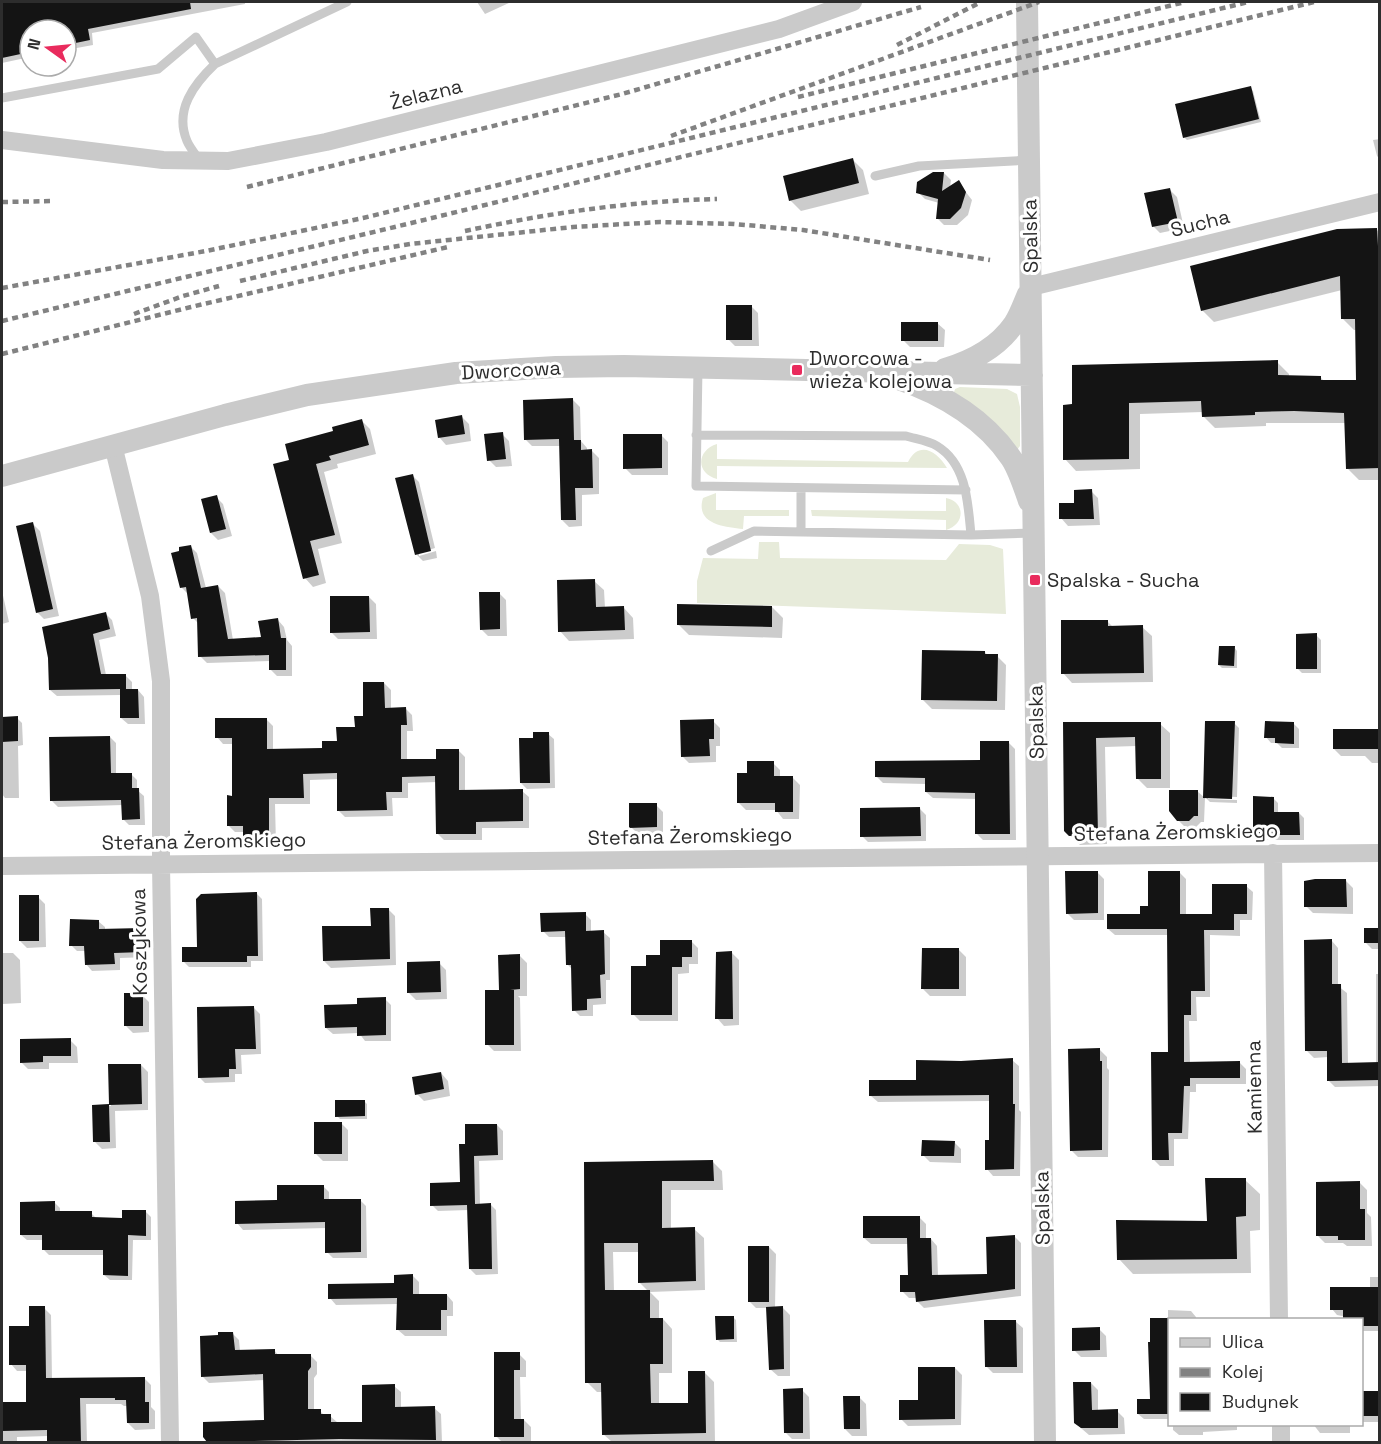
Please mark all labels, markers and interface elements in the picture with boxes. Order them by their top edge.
north arrow [18,18,78,78]
text: N [22,36,46,52]
street label: Żelazna [387,72,465,116]
street label: Spalska [1016,199,1044,273]
street label: Sucha [1168,203,1232,243]
place label: Dworcowa - wieża kolejowa [809,345,952,394]
street label: Dworcowa [460,354,562,386]
marker: Dworcowa - wieża kolejowa [790,363,804,377]
place label: Spalska - Sucha [1047,567,1200,593]
marker: Spalska - Sucha [1028,573,1042,587]
street label: Spalska [1022,685,1050,759]
street label: Stefana Żeromskiego [1073,817,1279,847]
street label: Stefana Żeromskiego [587,821,793,851]
street label: Stefana Żeromskiego [101,826,307,856]
street label: Koszykowa [125,888,153,996]
street label: Kamienna [1240,1040,1268,1134]
street label: Spalska [1028,1171,1056,1245]
legend [1168,1318,1363,1426]
text: Ulica [1222,1330,1264,1353]
text: Kolej [1222,1360,1263,1383]
text: Budynek [1222,1390,1299,1413]

